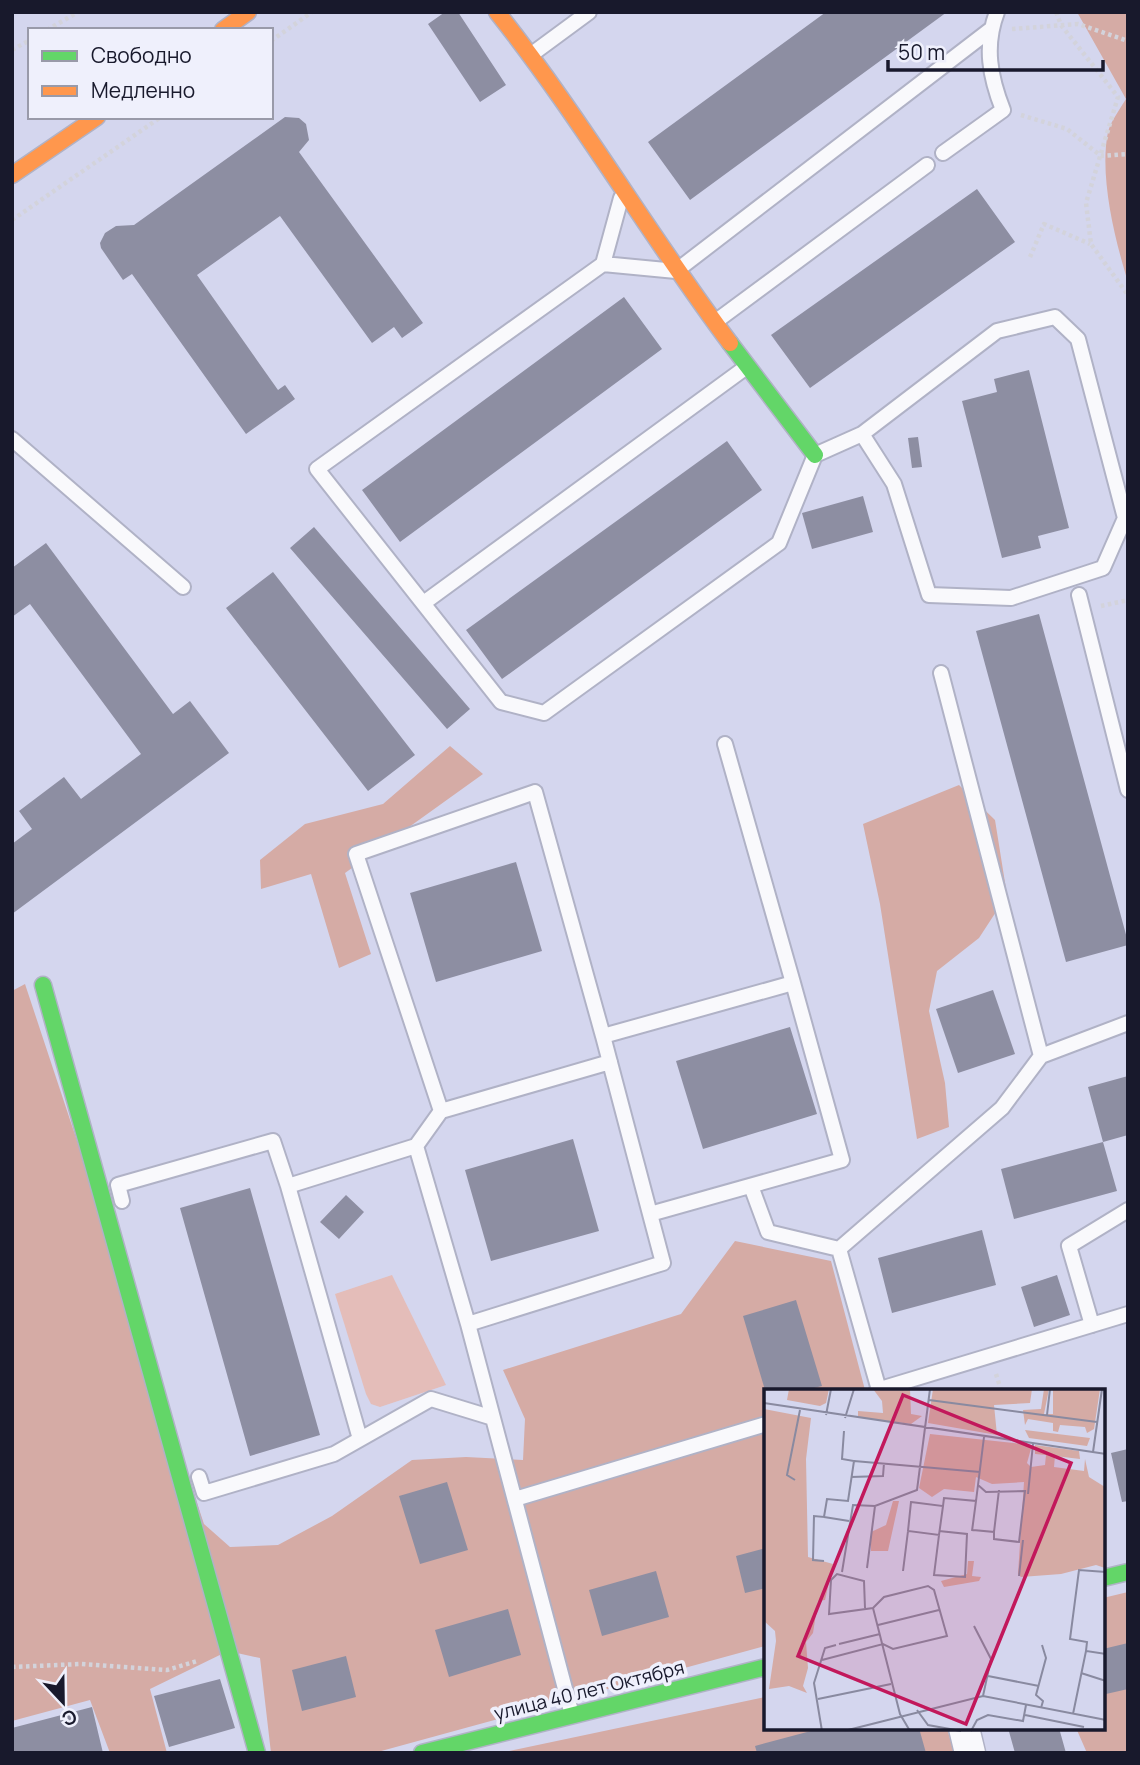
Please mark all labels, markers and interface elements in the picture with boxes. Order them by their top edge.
legend [28,28,273,119]
scale bar [888,28,1103,72]
text: 50 m [898,38,945,66]
text: Свободно [91,41,192,69]
text: Медленно [91,76,195,104]
inset map [764,1389,1105,1730]
street label: улица 40 лет Октября [491,1654,687,1726]
north arrow [28,1667,98,1737]
text: С [58,1703,81,1732]

